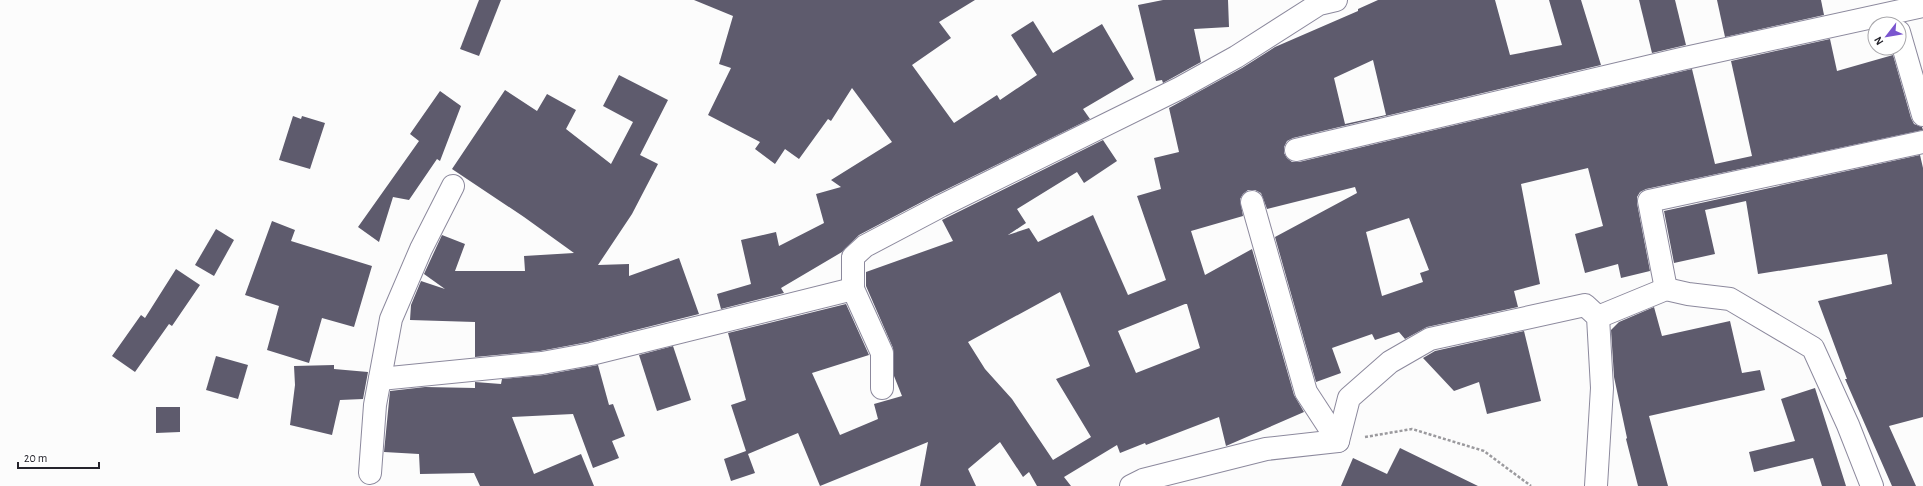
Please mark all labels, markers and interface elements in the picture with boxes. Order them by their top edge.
north arrow [1867,16,1907,56]
text: N [1872,35,1886,47]
scale bar [18,444,99,470]
text: 20 m [24,452,47,464]

